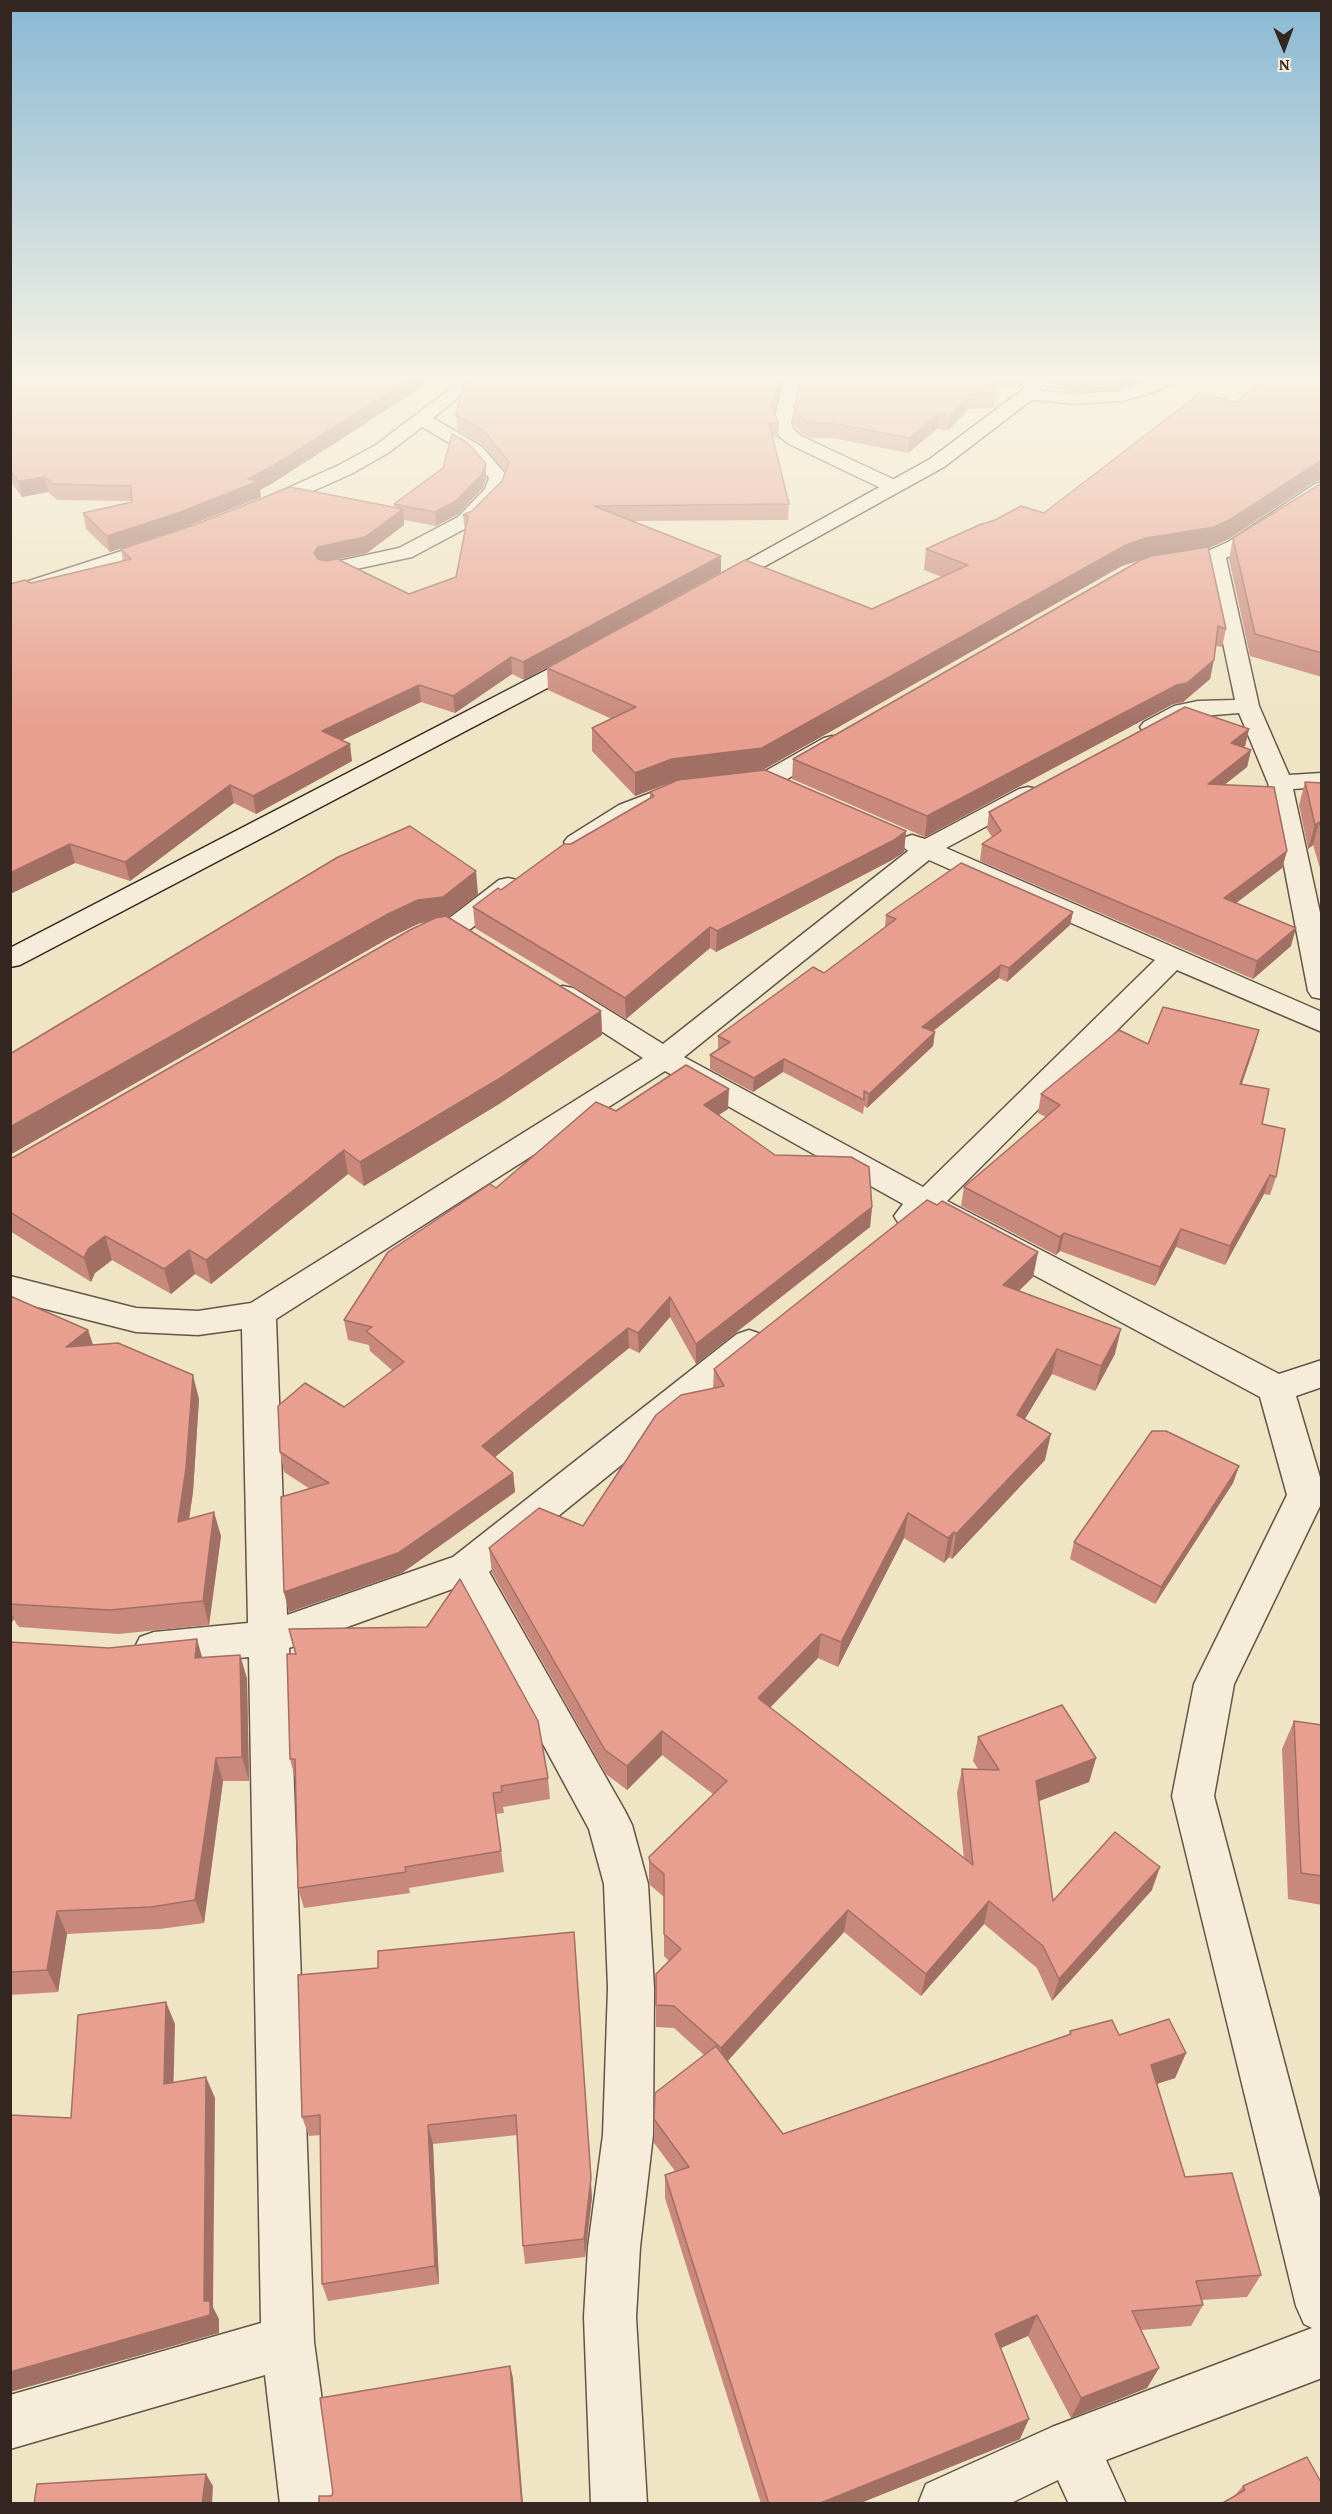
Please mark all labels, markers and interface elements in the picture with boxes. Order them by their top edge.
north arrow [1254,18,1314,78]
text: N [1279,54,1290,78]

